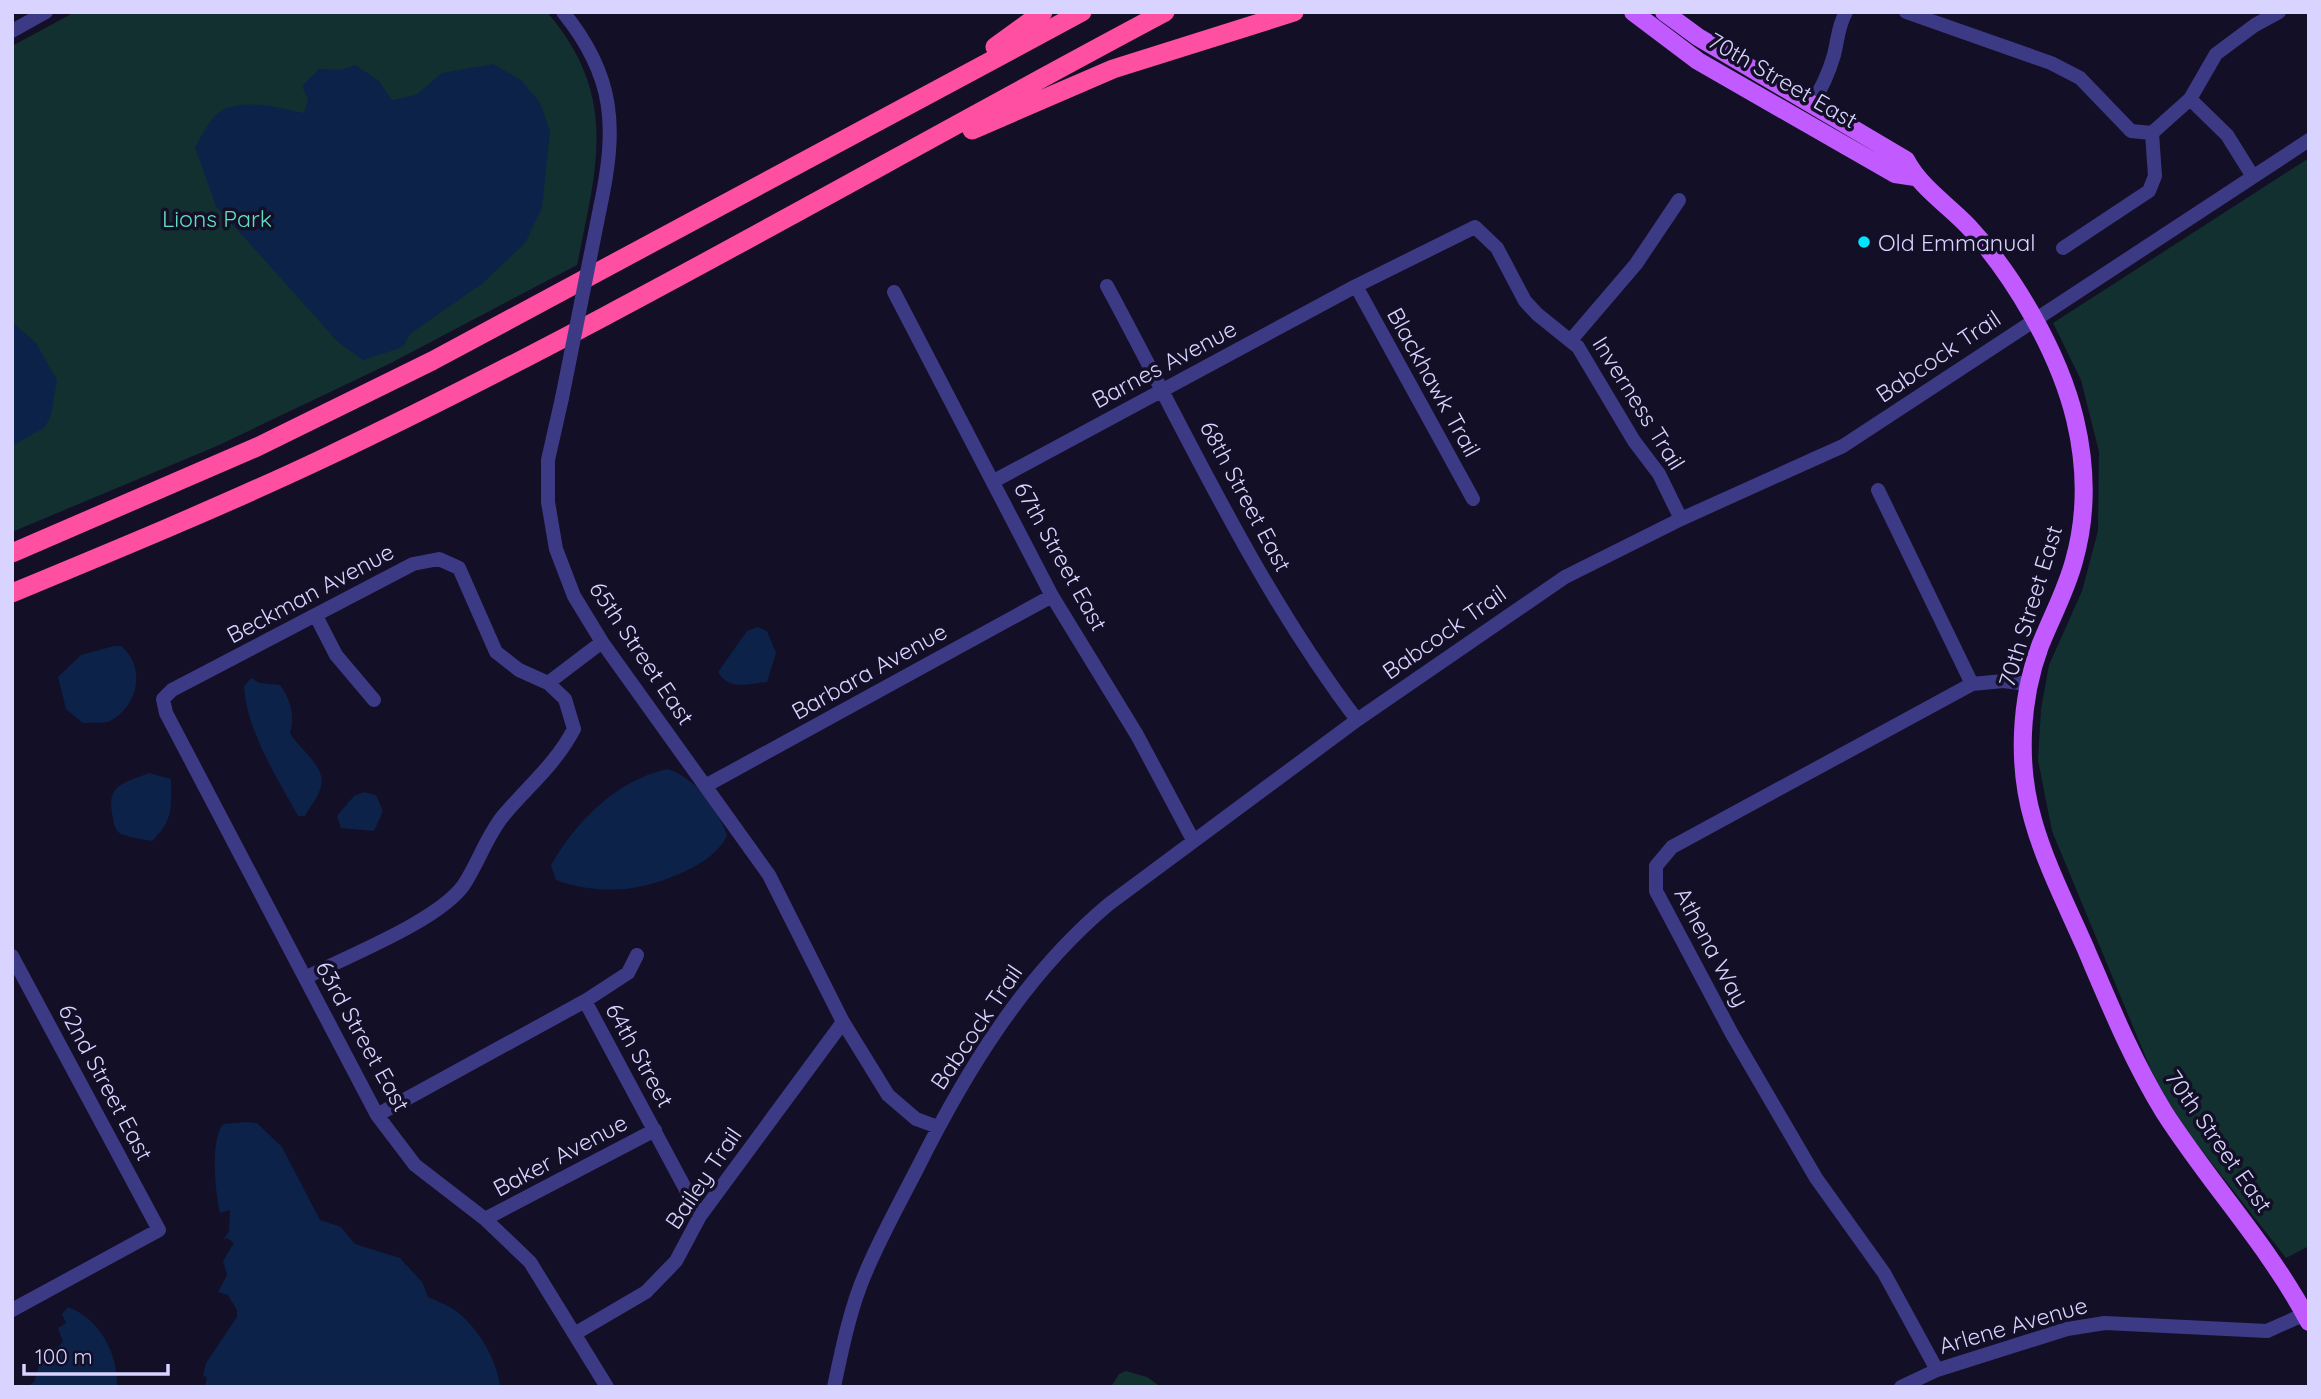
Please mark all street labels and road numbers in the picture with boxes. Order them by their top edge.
street label: 70th Street East [1703,26,1863,134]
street label: Blackhawk Trail [1381,302,1487,462]
street label: Babcock Trail [1870,304,2006,408]
street label: Barnes Avenue [1087,314,1241,414]
street label: Inverness Trail [1586,331,1692,475]
street label: 68th Street East [1194,416,1298,577]
street label: 67th Street East [1008,476,1114,636]
street label: 70th Street East [1992,522,2068,690]
street label: Beckman Avenue [221,537,399,649]
street label: 65th Street East [583,576,701,730]
street label: Babcock Trail [1377,579,1511,685]
street label: Barbara Avenue [786,616,952,726]
street label: Athena Way [1668,882,1756,1012]
street label: 63rd Street East [310,956,416,1117]
street label: Babcock Trail [924,959,1028,1095]
street label: 64th Street [599,998,681,1112]
street label: 62nd Street East [53,999,160,1166]
street label: 70th Street East [2159,1064,2279,1218]
street label: Baker Avenue [488,1108,632,1202]
street label: Bailey Trail [658,1122,748,1234]
street label: Arlene Avenue [1935,1290,2091,1360]

